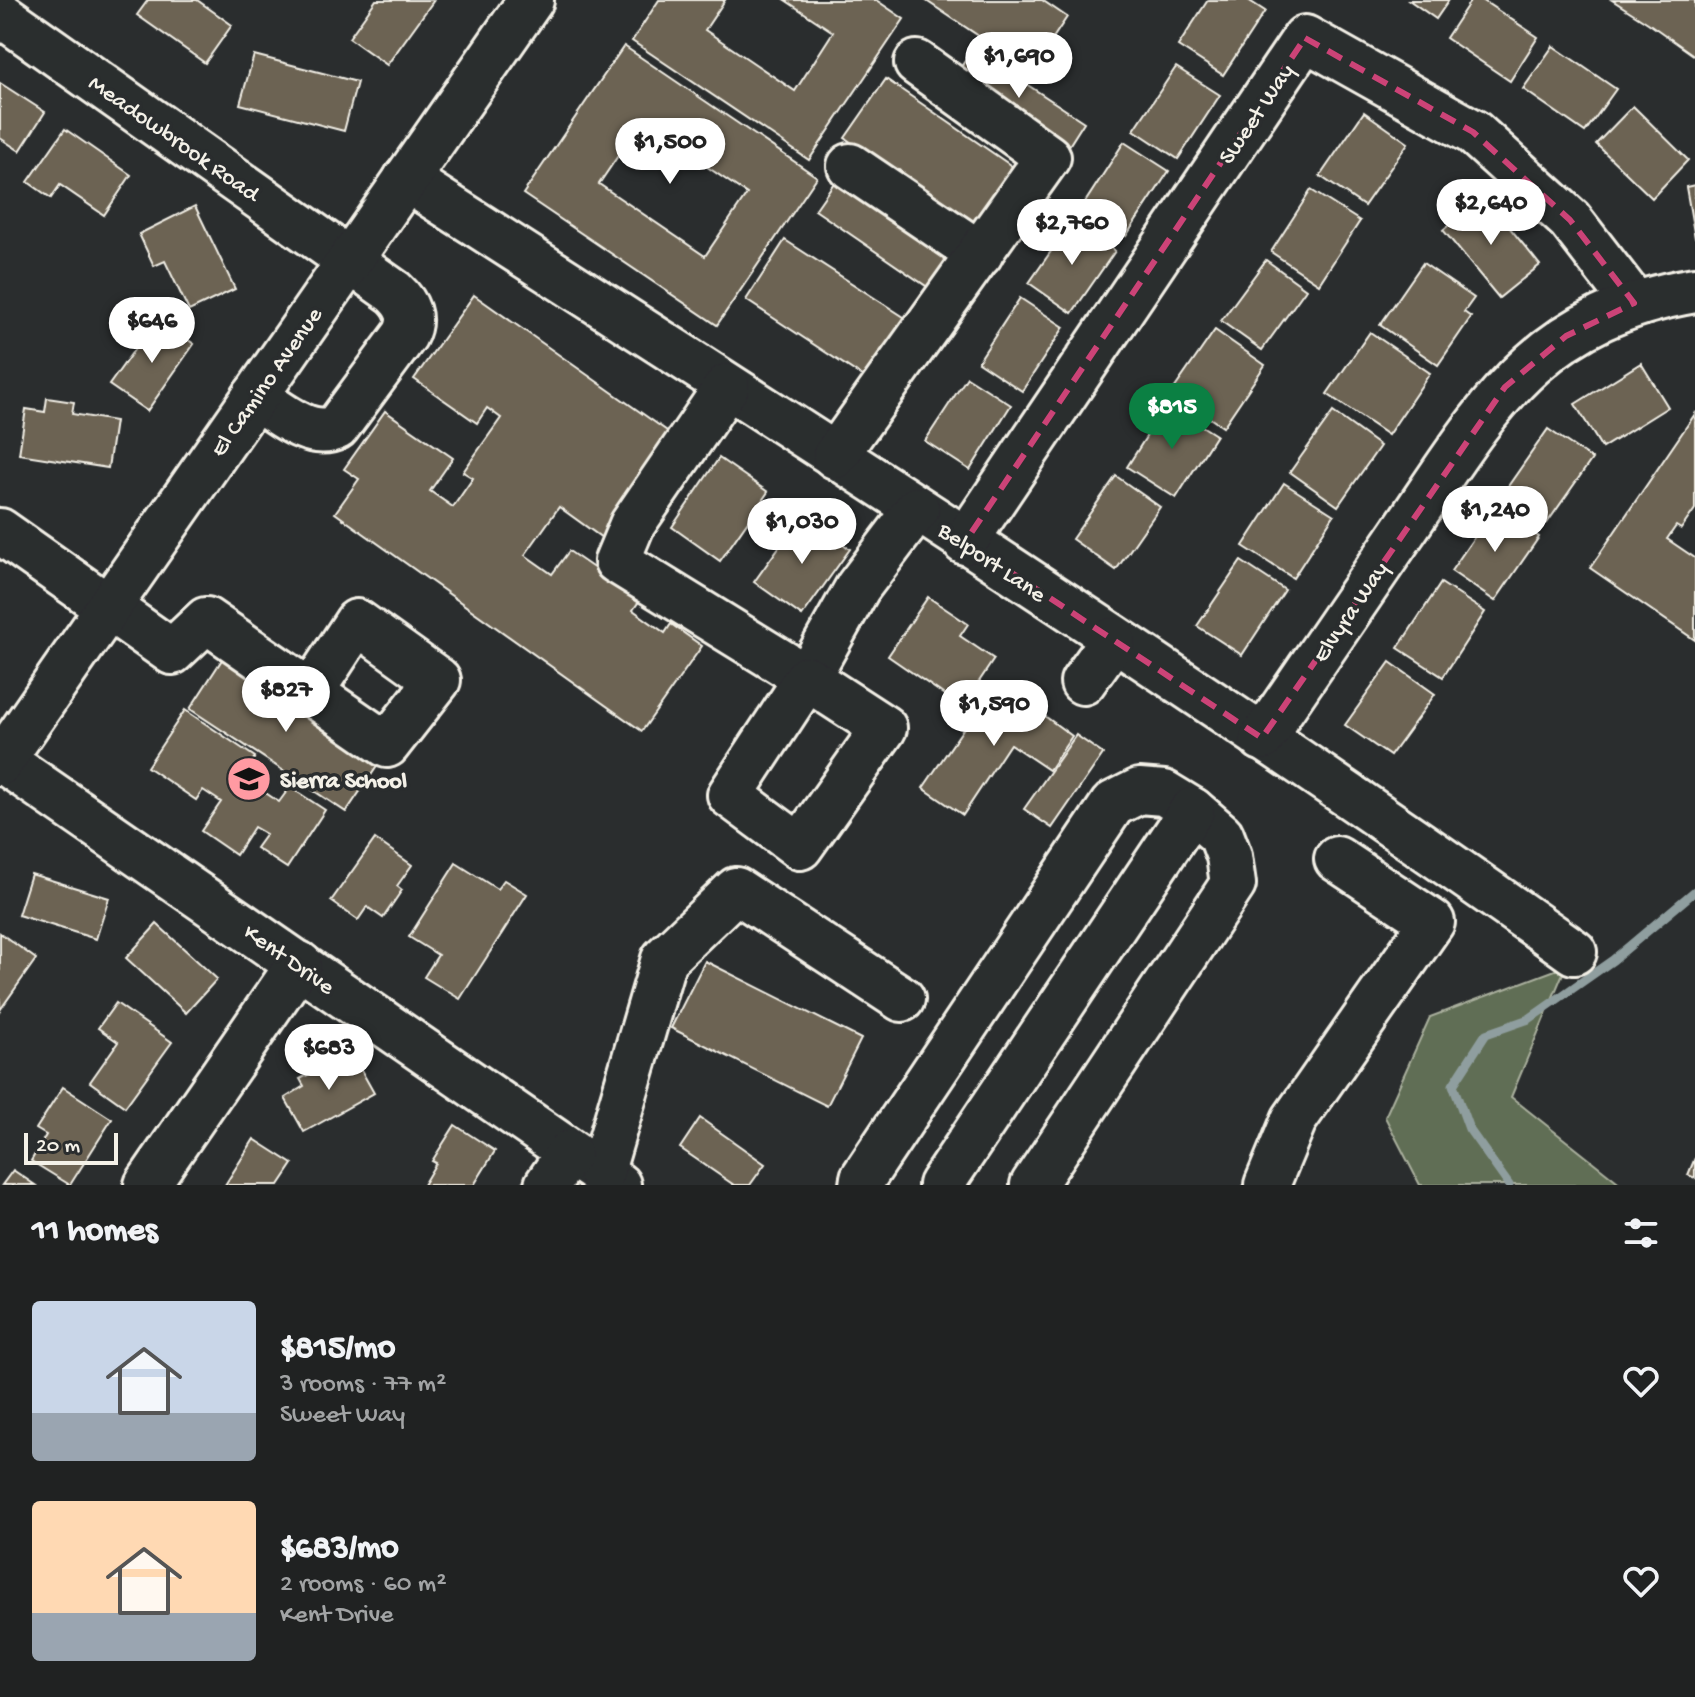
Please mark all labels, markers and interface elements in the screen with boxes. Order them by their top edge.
pin: $1,690 [954,32,1084,100]
text: $1,690 [983,42,1055,73]
street label: Sweet Way [1214,59,1302,171]
street label: Meadowbrook Road [82,70,266,211]
pin: $1,500 [605,118,735,186]
text: $1,500 [633,128,707,159]
pin: $2,640 [1426,179,1556,247]
text: $2,640 [1455,189,1527,220]
pin: $2,760 [1007,199,1137,267]
text: $2,760 [1035,209,1109,240]
pin: $646 [105,297,199,365]
street label: El Camino Avenue [205,302,331,463]
text: $646 [127,307,177,338]
pin: $815 [1125,383,1219,451]
text: $815 [1147,393,1197,424]
pin: $1,240 [1430,486,1560,554]
text: $1,240 [1460,496,1530,527]
pin: $1,030 [737,498,867,566]
text: $1,030 [765,508,839,539]
street label: Belport Lane [931,517,1051,611]
street label: Elvyra Way [1308,557,1396,669]
pin: $827 [239,666,333,734]
text: $827 [260,676,312,707]
pin: $1,590 [929,680,1059,748]
text: $1,590 [958,690,1030,721]
school or university icon: Sierra School [225,755,273,803]
place label: Sierra School [280,768,407,797]
street label: Kent Drive [237,919,340,1003]
pin: $683 [282,1024,376,1092]
text: $683 [303,1034,355,1065]
scale bar [24,1129,118,1165]
text: 20 m [36,1134,80,1160]
icon: filters [1619,1211,1663,1255]
text: 11 homes [32,1213,158,1253]
text: $815/mo [280,1330,395,1370]
icon: home [96,1333,192,1429]
icon: heart [1619,1359,1663,1403]
text: 3 rooms · 77 m² [280,1370,446,1401]
text: Sweet Way [280,1401,405,1432]
text: $683/mo [280,1530,399,1570]
icon: home [96,1533,192,1629]
icon: heart [1619,1559,1663,1603]
text: 2 rooms · 60 m² [280,1570,446,1601]
text: Kent Drive [280,1601,394,1632]

